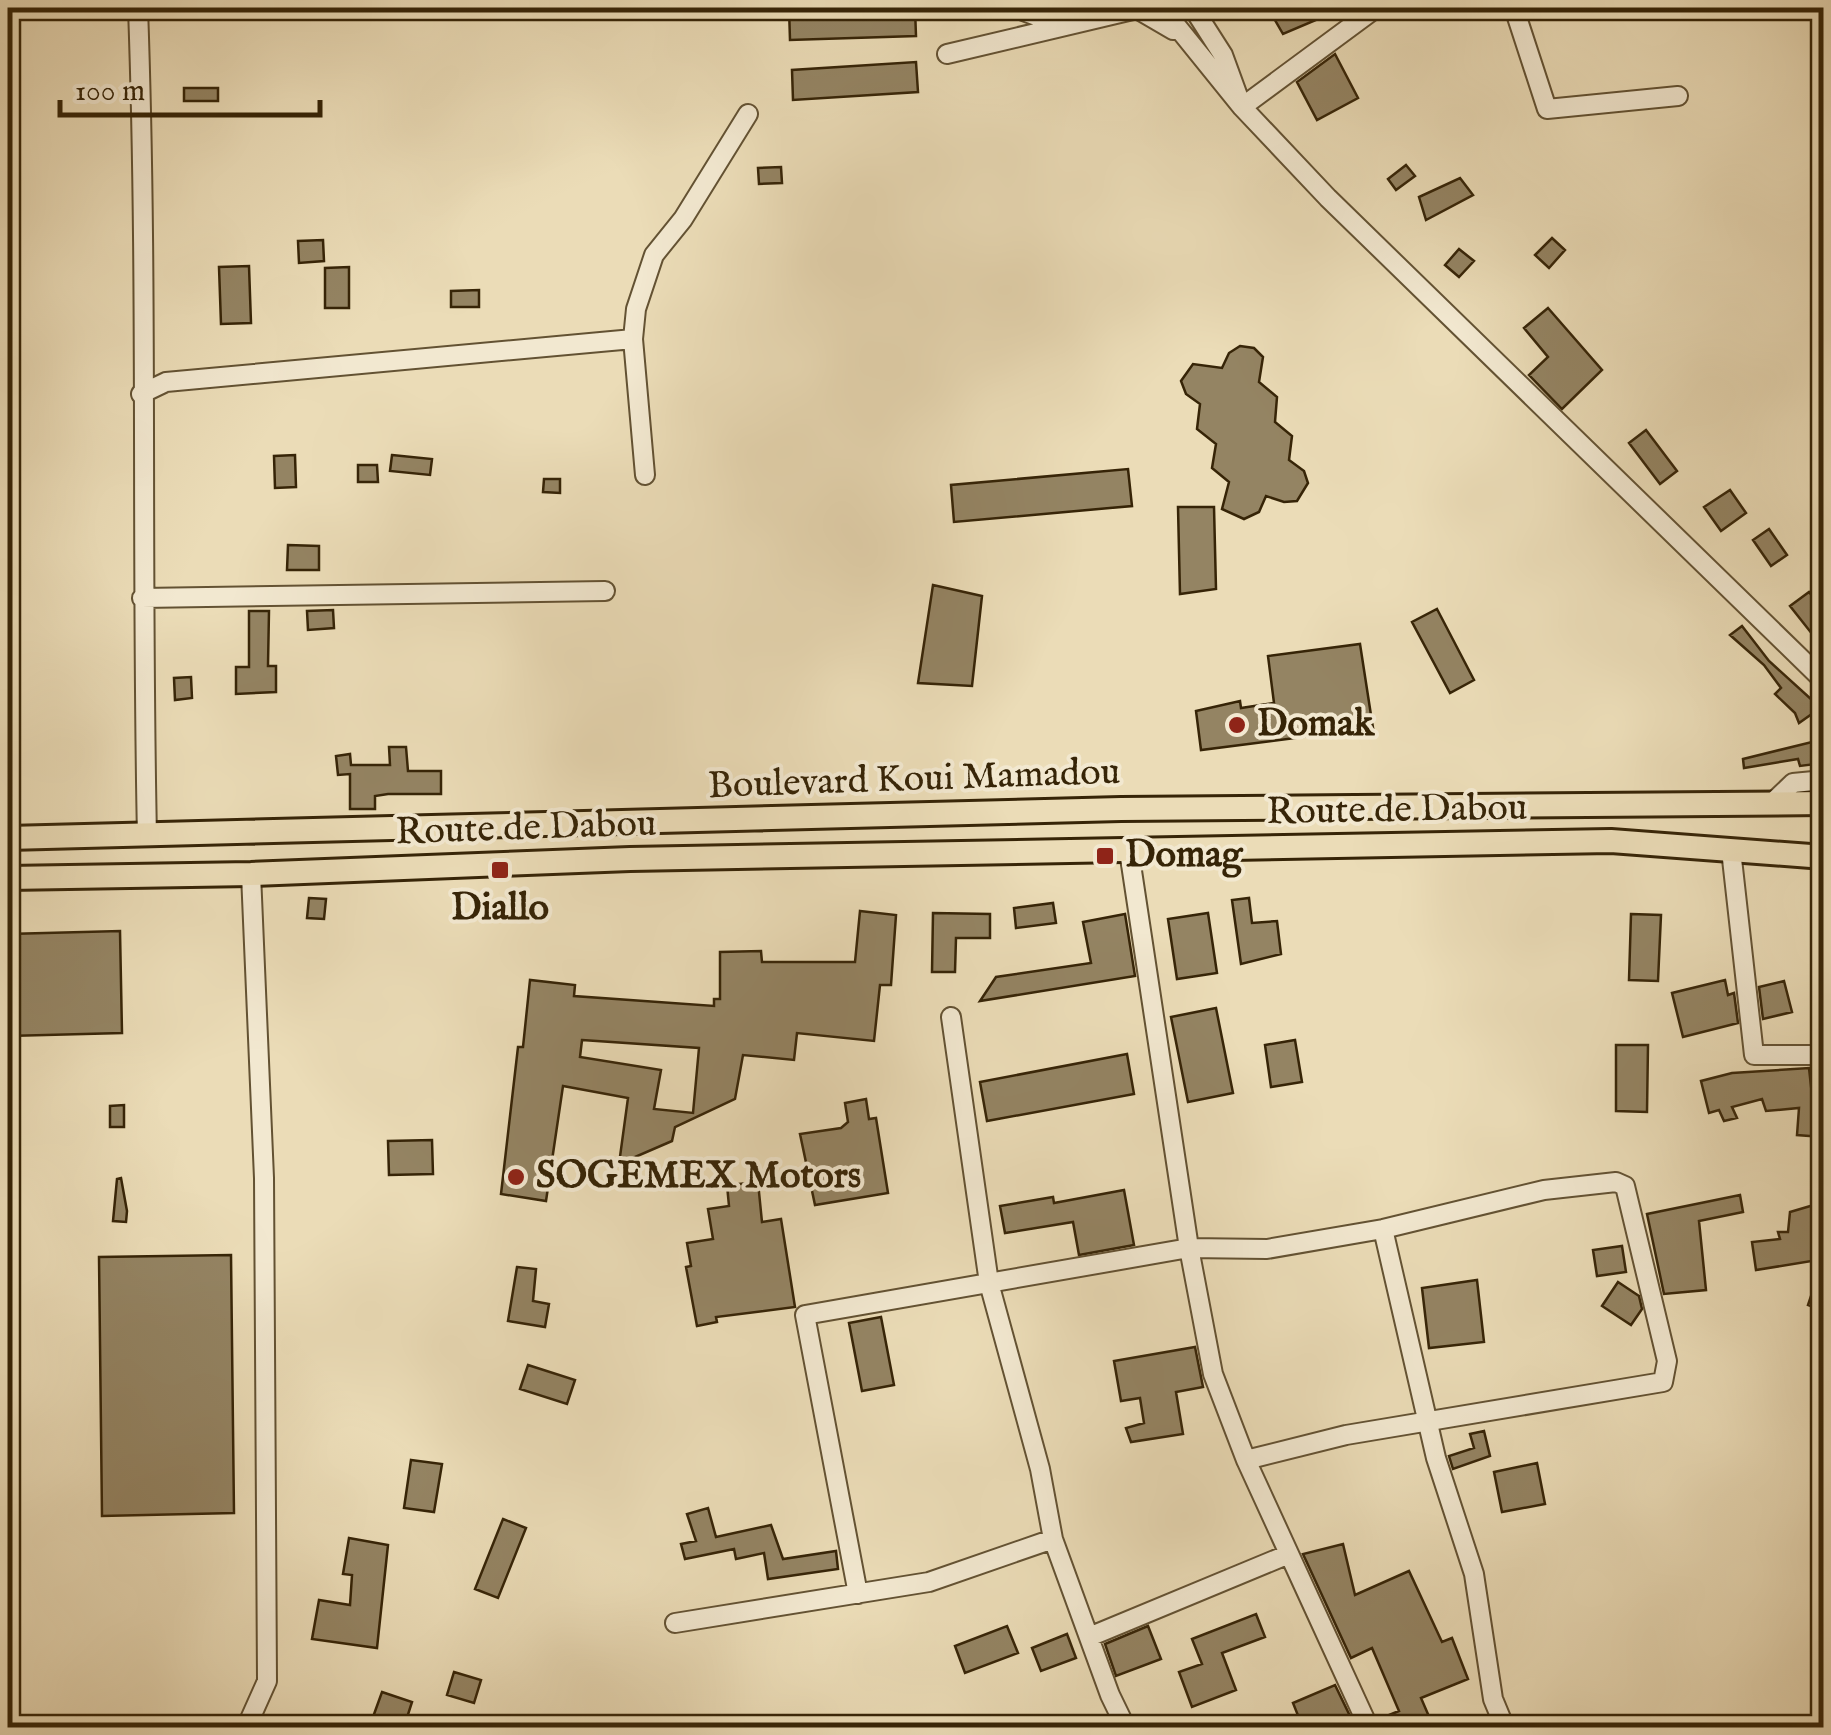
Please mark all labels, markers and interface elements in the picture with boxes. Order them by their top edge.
scale bar [60,55,320,117]
text: 100 m [75,73,145,111]
place label: Domak [1257,701,1376,749]
marker: Domak [1226,714,1248,736]
street label: Boulevard Koui Mamadou [707,749,1121,811]
street label: Route de Dabou [1266,785,1528,837]
street label: Route de Dabou [395,800,657,858]
place label: Domag [1125,832,1244,880]
marker: Domag [1094,845,1116,867]
marker: Diallo [489,859,511,881]
place label: Diallo [451,885,549,933]
place label: SOGEMEX Motors [536,1153,861,1201]
marker: SOGEMEX Motors [505,1166,527,1188]

